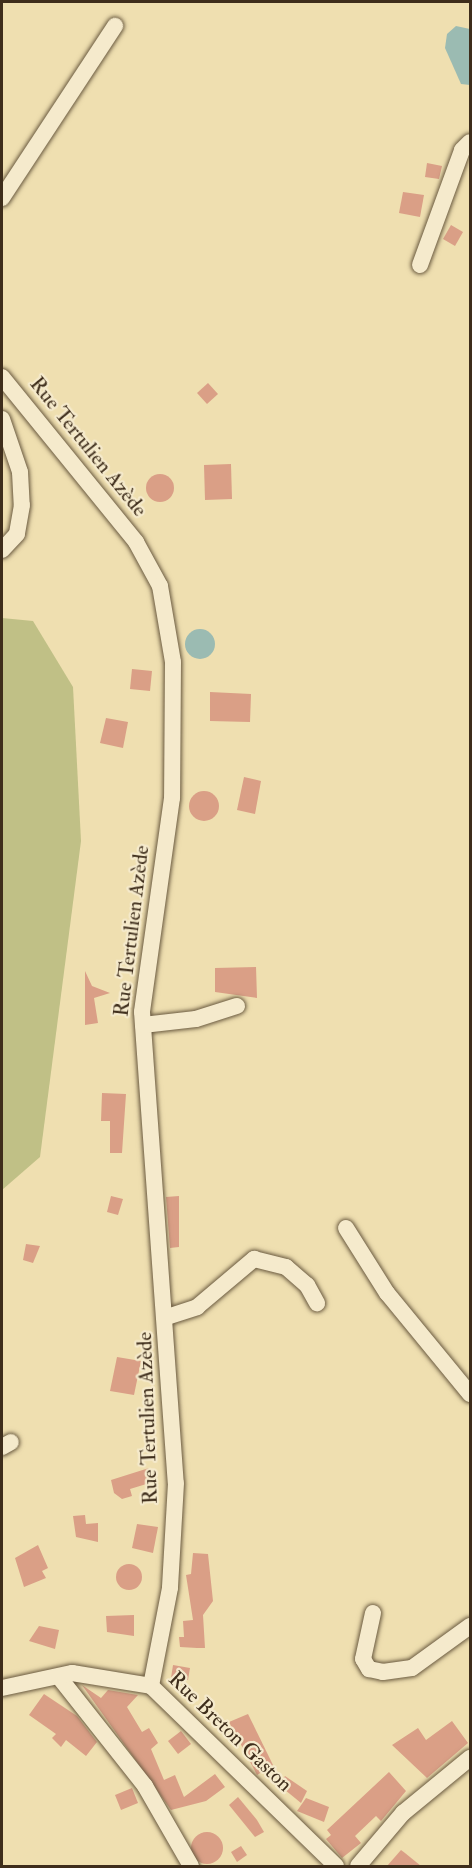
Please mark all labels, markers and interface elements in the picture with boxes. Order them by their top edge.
street label: Rue Tertulien Azède [24,372,152,522]
street label: Rue Tertulien Azède [109,844,155,1018]
street label: Rue Tertulien Azède [132,1331,164,1505]
street label: Rue Breton Gaston [163,1667,297,1797]

